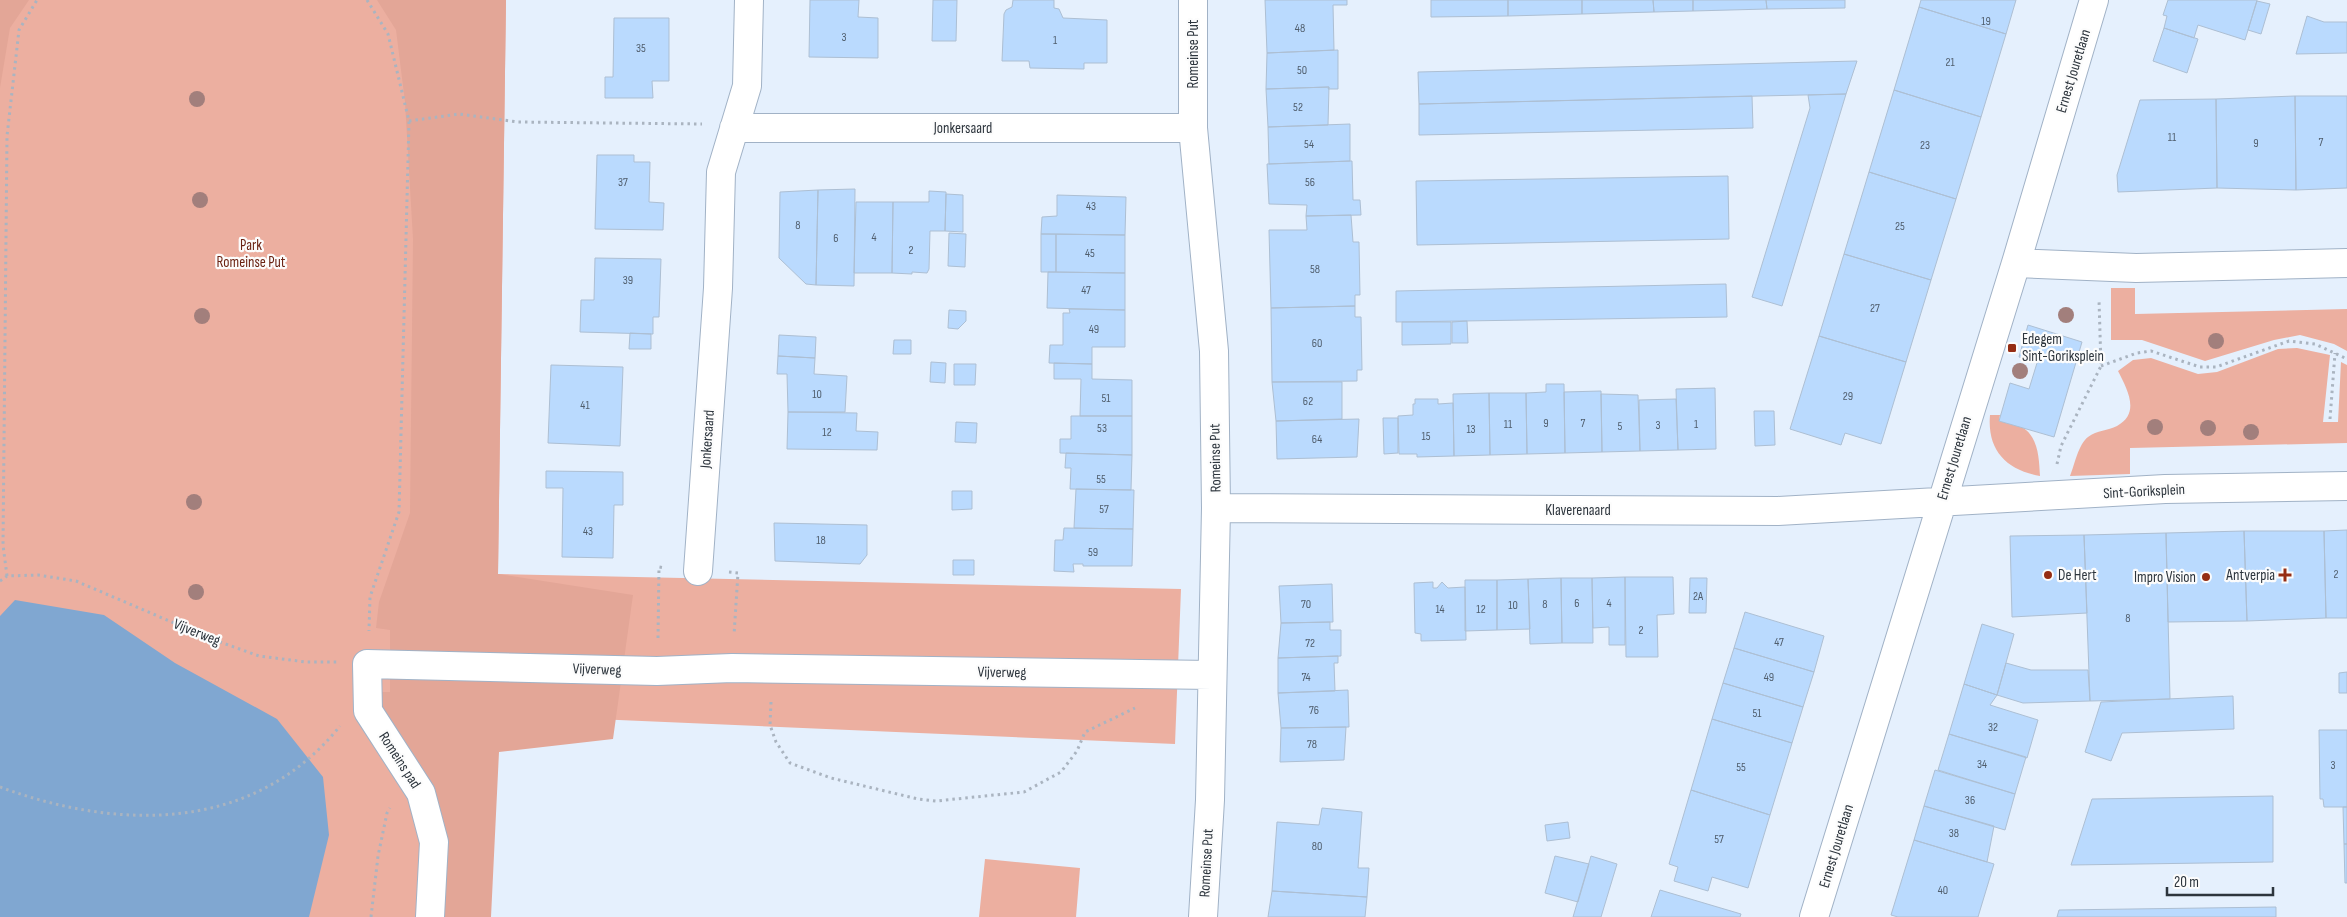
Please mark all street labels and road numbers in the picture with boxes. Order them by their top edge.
street label: Romeinse Put [1184,19,1203,88]
street label: Ernest Jouretlaan [2052,27,2095,115]
street label: Jonkersaard [933,119,992,138]
street label: Jonkersaard [696,409,719,470]
street label: Ernest Jouretlaan [1933,414,1976,502]
street label: Romeinse Put [1205,423,1226,493]
street label: Sint-Goriksplein [2103,480,2185,503]
street label: Klaverenaard [1545,501,1611,520]
street label: Vijverweg [171,615,223,650]
street label: Vijverweg [572,659,622,680]
street label: Vijverweg [977,663,1027,682]
street label: Romeins pad [374,728,425,792]
street label: Ernest Jouretlaan [1815,802,1858,890]
street label: Romeinse Put [1195,828,1218,898]

